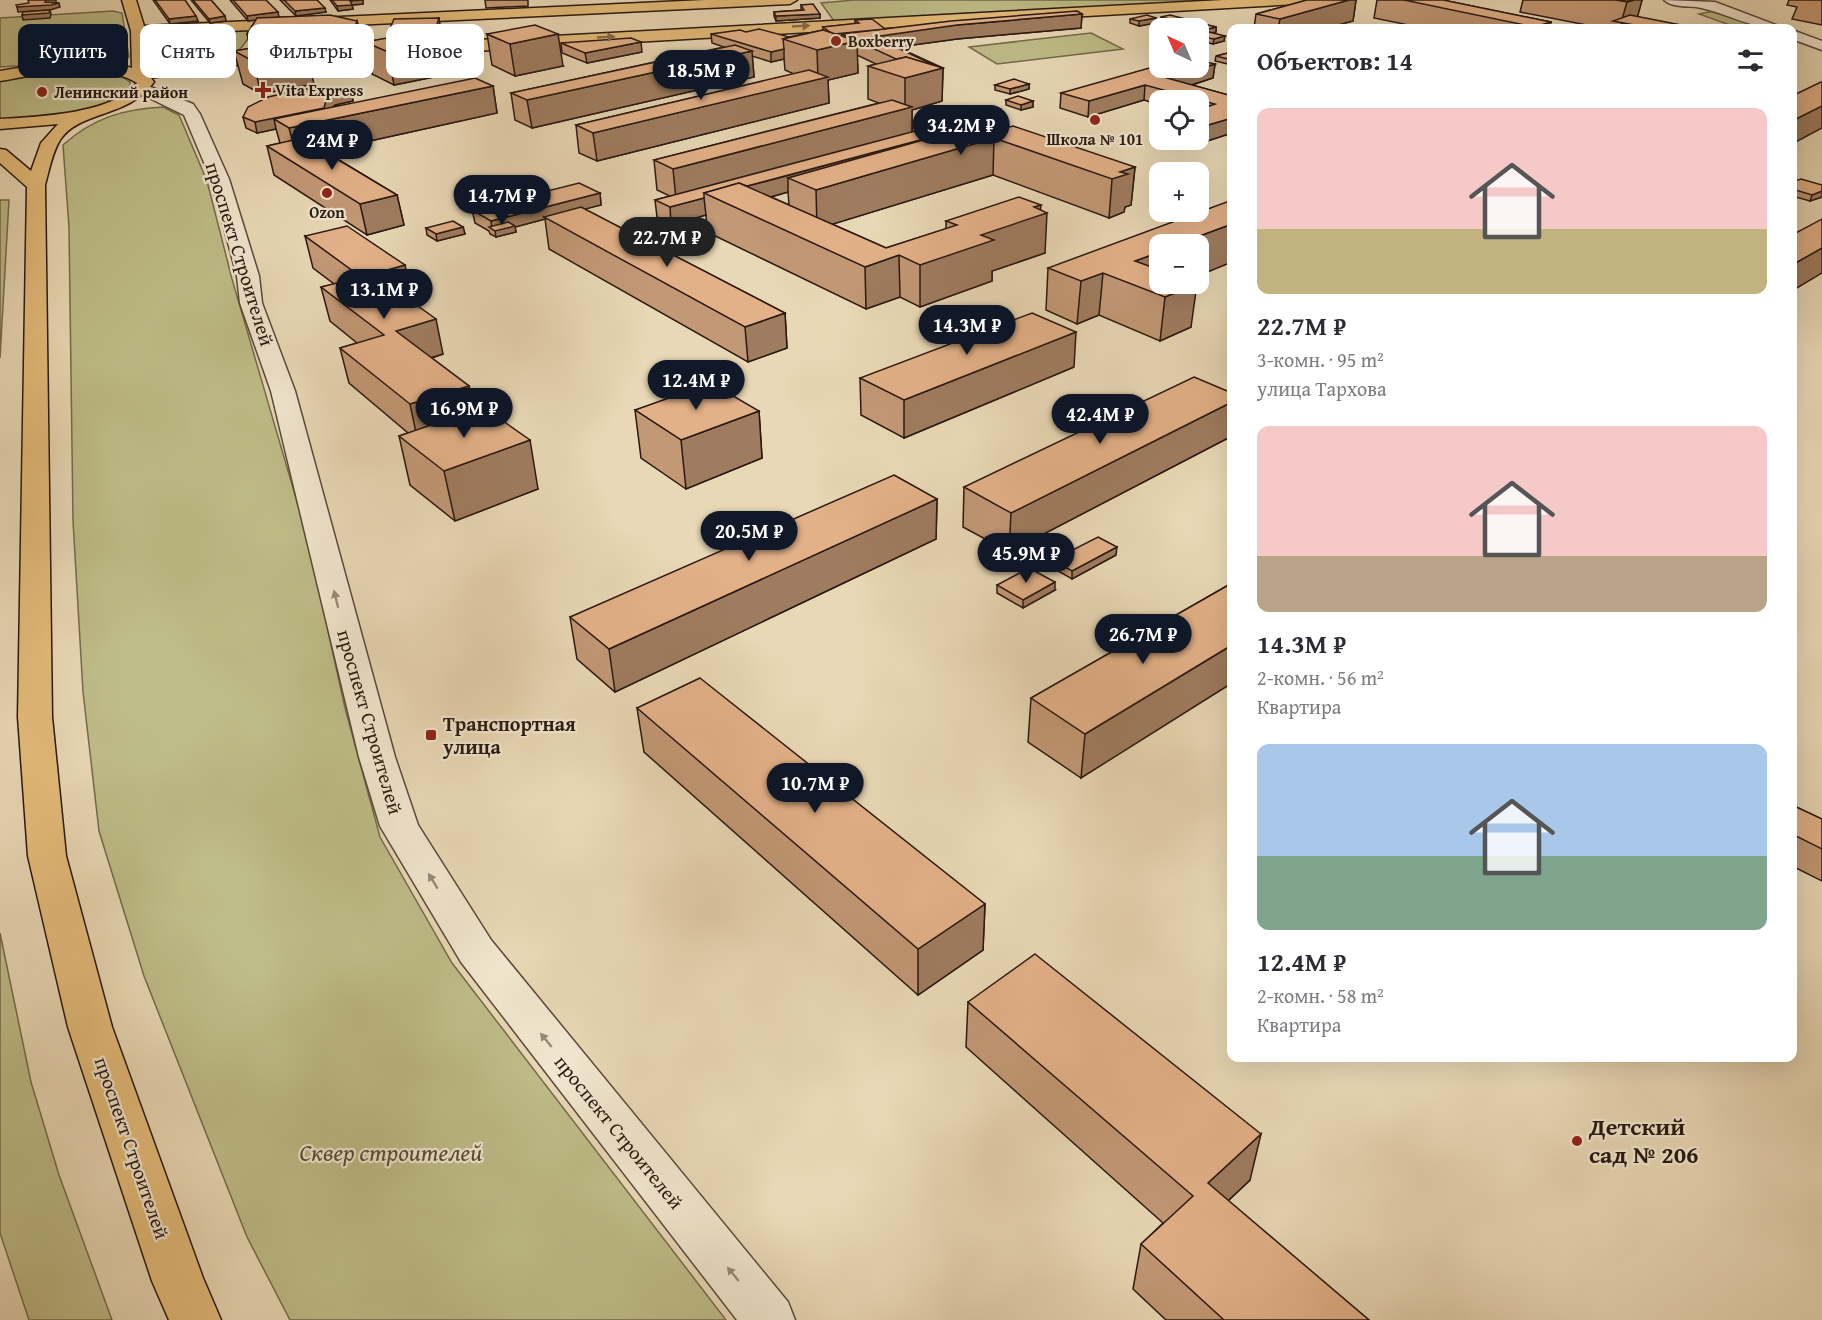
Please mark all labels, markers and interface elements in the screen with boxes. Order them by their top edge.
north arrow [1149,18,1209,78]
map controls [1149,18,1209,294]
one-way arrow [792,21,811,31]
chip: Купить [18,24,128,78]
chip: Снять [140,24,236,78]
chip: Фильтры [248,24,374,78]
chip: Новое [386,24,484,78]
place label: Boxberry [848,29,915,53]
one-way arrow [597,32,616,41]
marker: Boxberry [829,34,843,48]
text: Объектов: 14 [1257,41,1413,80]
icon: filters [1734,44,1767,77]
pin: 18.5M ₽ [646,50,756,101]
text: 18.5M ₽ [667,55,735,84]
place label: Vita Express [275,78,363,102]
place label: Ленинский район [54,80,188,104]
marker: Vita Express [256,83,270,97]
marker: Ленинский район [35,85,49,99]
button: locate [1149,90,1209,150]
pin: 34.2M ₽ [906,105,1016,156]
text: 34.2M ₽ [927,110,995,139]
marker: Школа № 101 [1088,113,1102,127]
pin: 24M ₽ [290,120,374,171]
text: 24M ₽ [306,125,358,154]
place label: Школа № 101 [1047,127,1143,151]
icon: home [1458,147,1566,255]
street label: проспект Строителей [199,158,282,350]
button: + [1149,162,1209,222]
pin: 14.7M ₽ [447,175,557,226]
text: 14.7M ₽ [468,180,536,209]
marker: Ozon [320,186,334,200]
place label: Ozon [309,200,345,224]
pin: 22.7M ₽ [612,217,722,268]
text: 22.7M ₽ [633,222,701,251]
button: − [1149,234,1209,294]
pin: 13.1M ₽ [329,269,439,320]
text: 13.1M ₽ [350,274,418,303]
pin: 14.3M ₽ [912,305,1022,356]
text: 22.7M ₽ [1257,306,1346,345]
text: 14.3M ₽ [933,310,1001,339]
text: 3-комн. · 95 m² [1257,345,1384,374]
pin: 12.4M ₽ [641,360,751,411]
text: 12.4M ₽ [662,365,730,394]
text: улица Тархова [1257,374,1387,403]
pin: 16.9M ₽ [409,388,519,439]
text: 16.9M ₽ [430,393,498,422]
pin: 42.4M ₽ [1045,394,1155,445]
text: 42.4M ₽ [1066,399,1134,428]
icon: home [1458,465,1566,573]
pin: 20.5M ₽ [694,511,804,562]
text: 20.5M ₽ [715,516,783,545]
pin: 45.9M ₽ [971,533,1081,584]
text: 45.9M ₽ [992,538,1060,567]
one-way arrow [331,590,341,609]
pin: 26.7M ₽ [1088,614,1198,665]
text: 26.7M ₽ [1109,619,1177,648]
text: 14.3M ₽ [1257,624,1346,663]
street label: проспект Строителей [330,626,411,818]
text: 2-комн. · 56 m² [1257,663,1384,692]
text: Квартира [1257,692,1341,721]
place label: Транспортная улица [442,709,576,761]
marker: Транспортная улица [424,728,438,742]
pin: 10.7M ₽ [760,763,870,814]
text: 10.7M ₽ [781,768,849,797]
icon: home [1458,783,1566,891]
one-way arrow [427,873,438,889]
text: 12.4M ₽ [1257,942,1346,981]
text: 2-комн. · 58 m² [1257,981,1384,1010]
text: Квартира [1257,1010,1341,1039]
one-way arrow [540,1032,552,1047]
street label: проспект Строителей [548,1048,691,1215]
street label: проспект Строителей [88,1053,177,1243]
place label: Детский сад № 206 [1588,1109,1699,1172]
marker: Детский сад № 206 [1570,1134,1584,1148]
park label: Cквер cтроителей [299,1135,483,1170]
one-way arrow [726,1266,739,1282]

